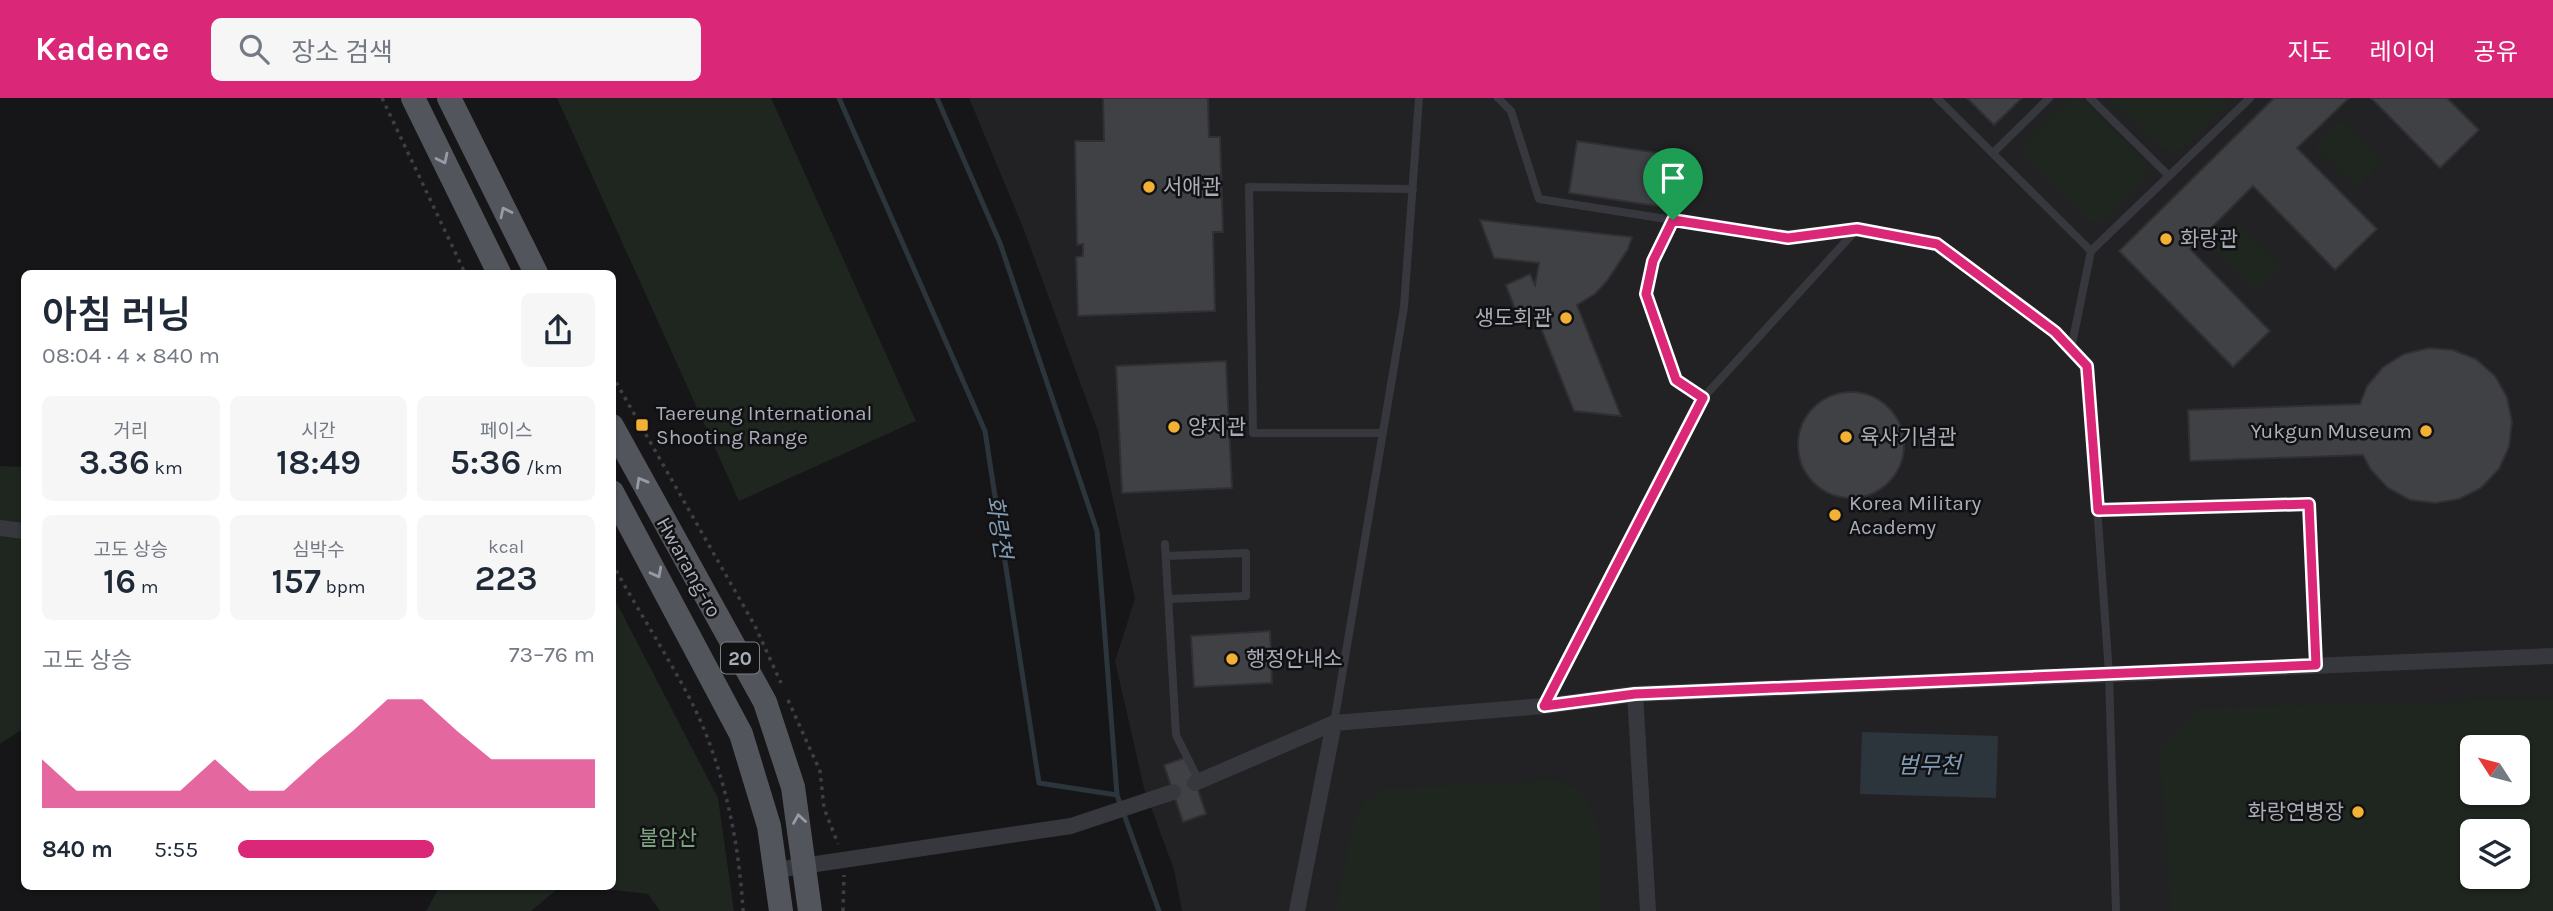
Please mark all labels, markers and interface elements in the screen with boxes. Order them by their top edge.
search box [211,18,701,81]
text: Kadence [35,30,169,68]
icon: search [235,30,273,68]
text: 장소 검색 [291,37,393,68]
text: 지도 [2287,38,2332,66]
text: 레이어 [2370,38,2436,66]
text: 공유 [2474,38,2518,66]
pin [1643,148,1703,220]
one-way arrow [435,152,449,164]
icon: arrive [1654,159,1692,197]
place label: 서애관 [1163,175,1221,199]
marker: 서애관 [1141,179,1157,195]
one-way arrow [500,207,514,219]
place label: 화랑관 [2180,227,2238,251]
marker: 화랑관 [2158,231,2174,247]
text: 아침 러닝 [42,293,191,338]
button: share [521,293,595,367]
place label: 생도회관 [1475,306,1552,330]
marker: 생도회관 [1558,310,1574,326]
text: 08:04 · 4 × 840 m [42,342,220,369]
place label: Taereung International Shooting Range [656,401,872,449]
place label: 양지관 [1188,415,1246,439]
marker: Taereung International Shooting Range [634,417,650,433]
marker: 양지관 [1166,419,1182,435]
place label: Yukgun Museum [2250,419,2412,443]
text: 거리 [113,420,148,442]
text: 시간 [301,420,336,442]
text: 페이스 [480,420,532,442]
marker: Yukgun Museum [2418,423,2434,439]
place label: 육사기념관 [1860,425,1957,449]
marker: 육사기념관 [1838,429,1854,445]
text: 3.36 [79,442,150,483]
text: 18:49 [276,442,361,483]
text: 5:36 [450,442,521,483]
text: km [150,457,183,479]
text: /km [521,457,563,479]
one-way arrow [636,477,650,489]
place label: Korea Military Academy [1849,491,1981,539]
water label: 화랑천 [980,494,1017,563]
marker: Korea Military Academy [1827,507,1843,523]
street label: Hwarang-ro [652,513,726,621]
text: kcal [488,536,524,558]
text: 고도 상승 [94,539,168,561]
text: 심박수 [292,539,345,561]
text: 223 [474,558,538,599]
text: 16 [103,561,136,602]
text: 157 [271,561,321,602]
one-way arrow [649,566,663,579]
text: m [136,576,159,598]
text: bpm [321,576,366,598]
text: 73–76 m [509,641,595,668]
road number: 20 [721,642,759,674]
text: 고도 상승 [42,647,132,674]
place label: 행정안내소 [1246,647,1343,671]
marker: 행정안내소 [1224,651,1240,667]
north arrow [2460,735,2530,805]
map controls [2460,735,2530,889]
water label: 범무천 [1897,752,1964,779]
place label: 화랑연병장 [2247,800,2344,824]
marker: 화랑연병장 [2350,804,2366,820]
one-way arrow [792,813,807,825]
button: layers [2460,819,2530,889]
park label: 불암산 [639,826,697,850]
text: 840 m [42,836,113,863]
text: 5:55 [154,836,198,863]

